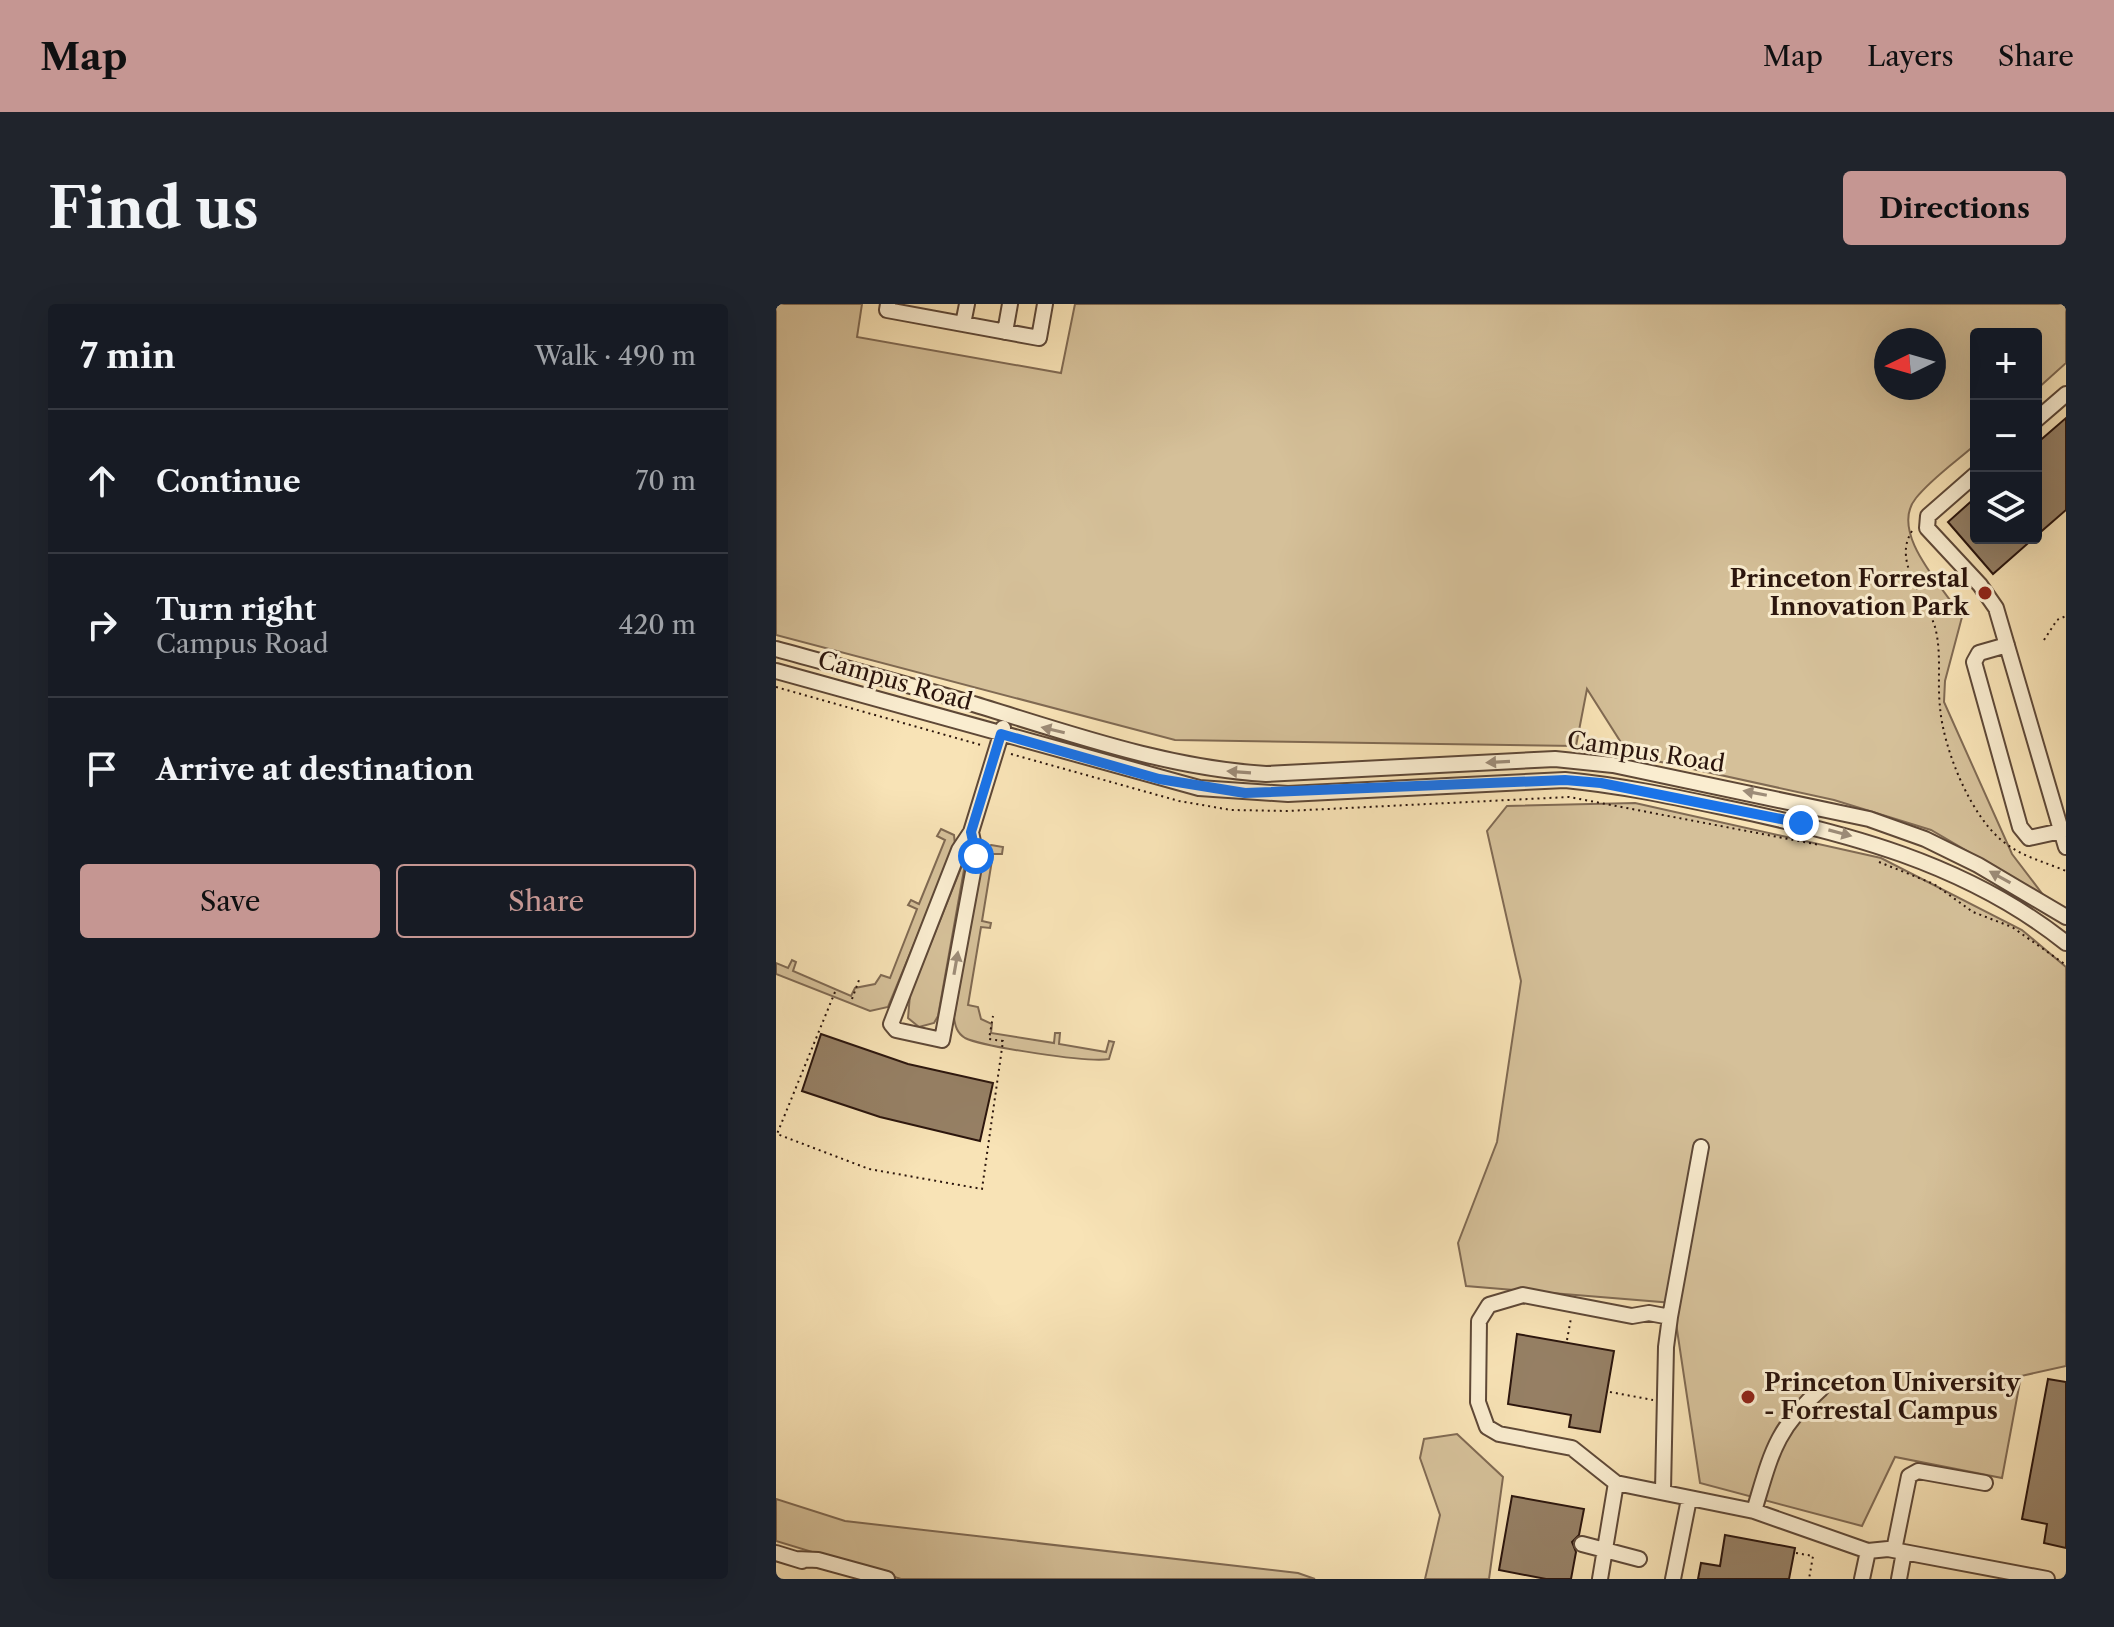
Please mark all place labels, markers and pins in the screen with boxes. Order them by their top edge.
place label: Princeton Forrestal Innovation Park [1730,564,1970,621]
marker: Princeton Forrestal Innovation Park [1976,584,1994,602]
place label: Princeton University - Forrestal Campus [1764,1368,2021,1425]
marker: Princeton University - Forrestal Campus [1739,1388,1757,1406]

